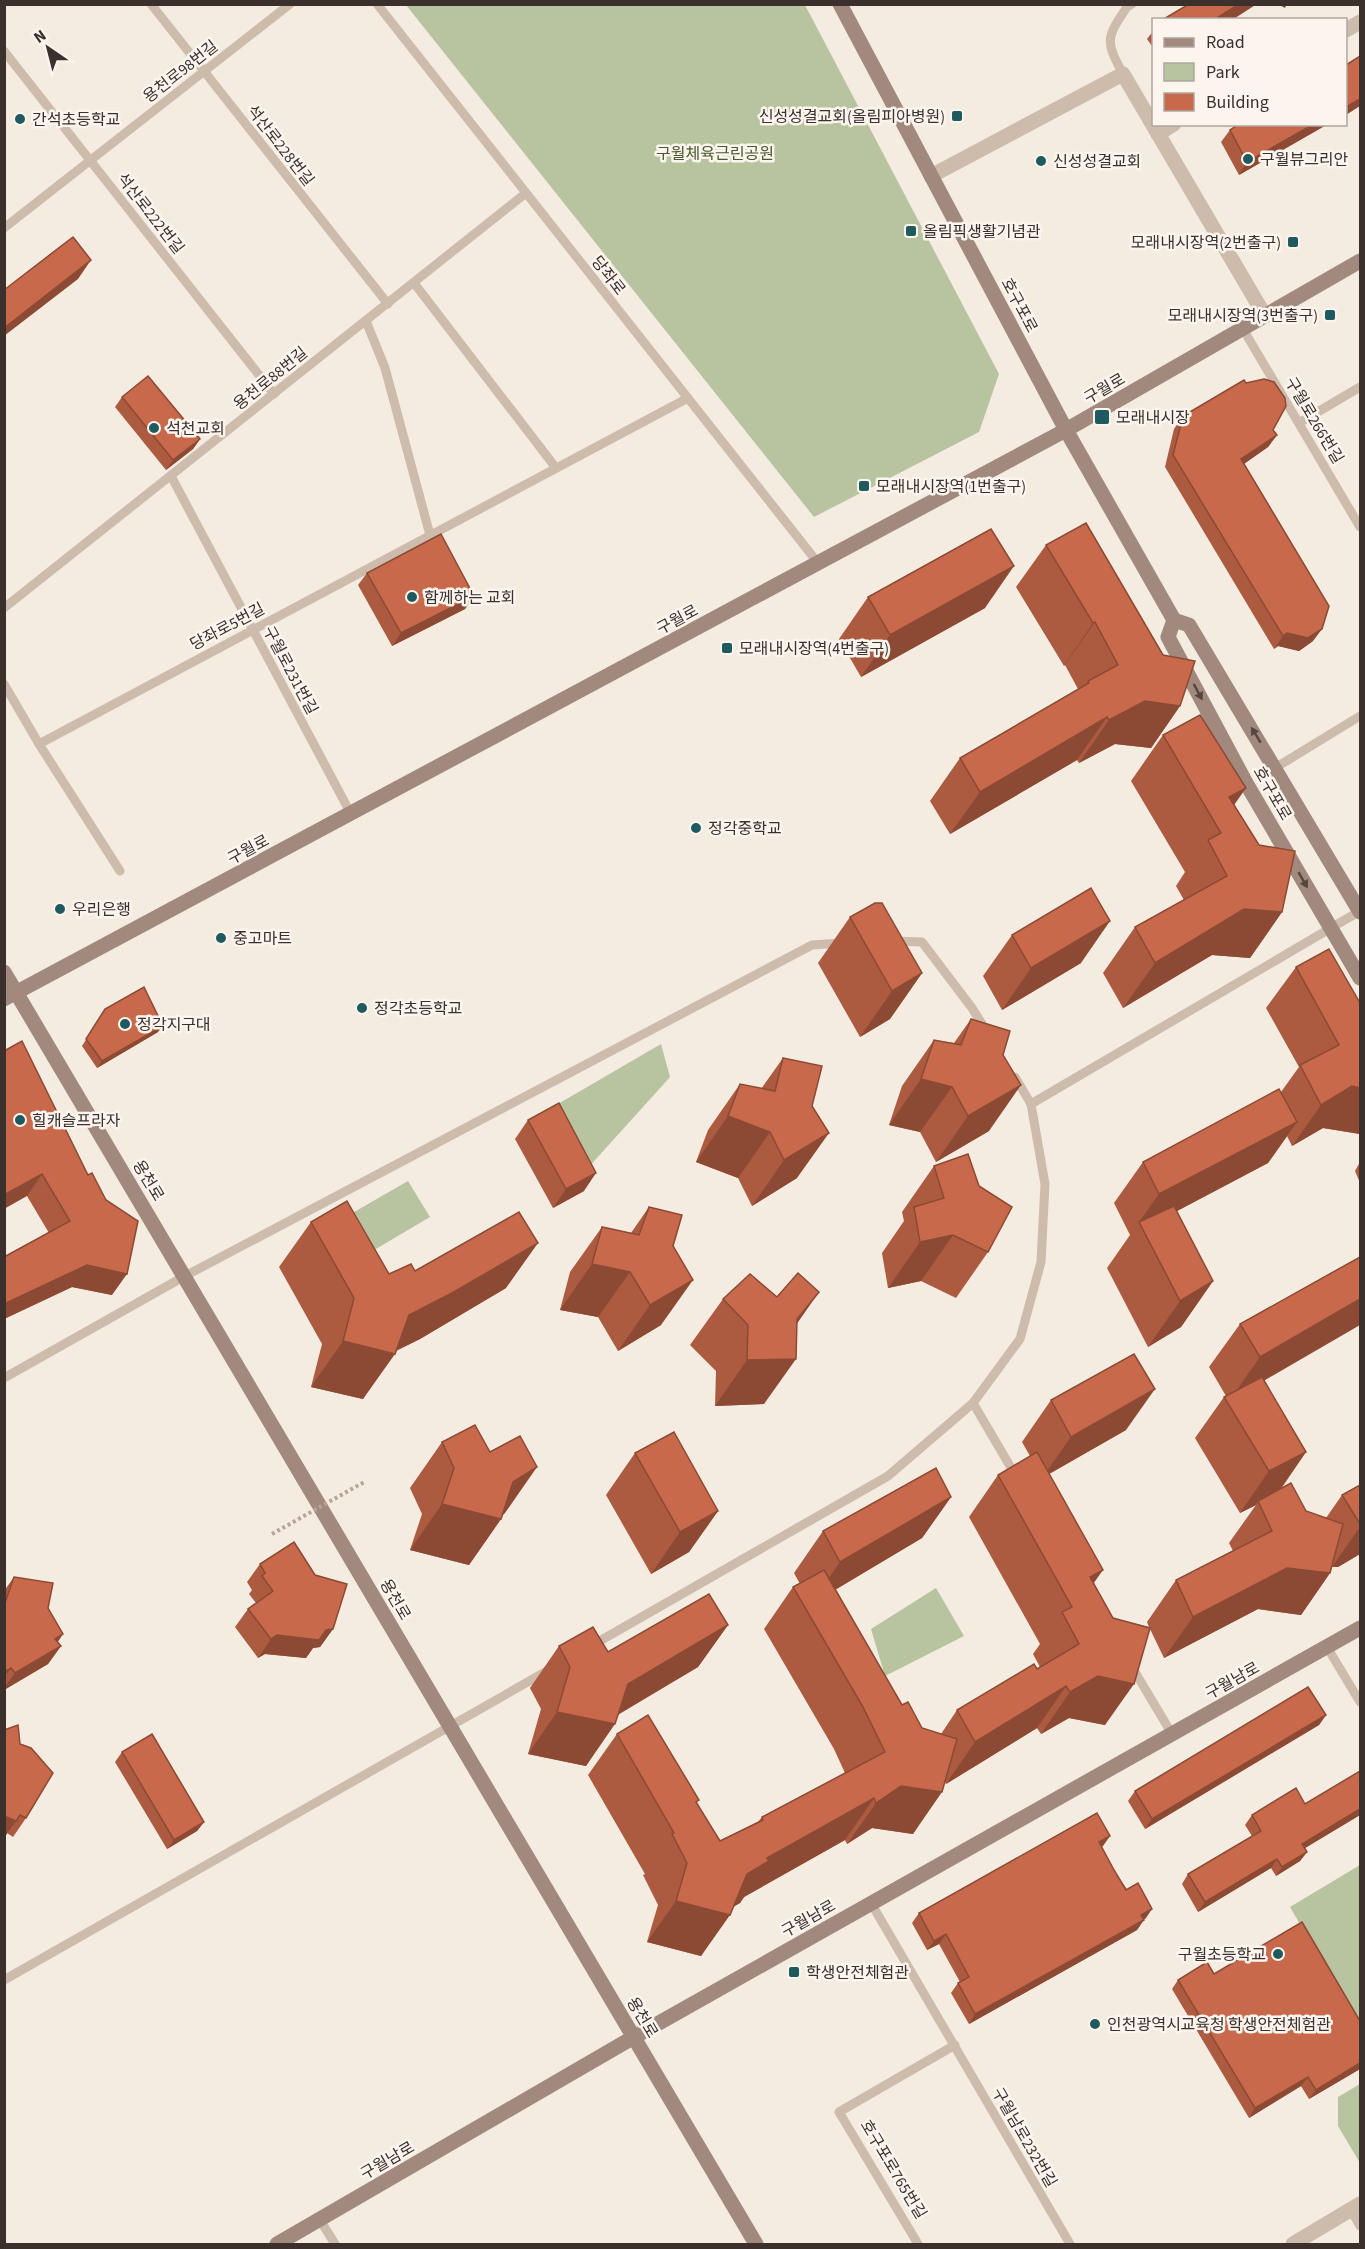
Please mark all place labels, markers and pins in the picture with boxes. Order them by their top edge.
place label: 신성성결교회(올림피아병원) [759,106,945,128]
place label: 간석초등학교 [32,109,120,131]
marker: 신성성결교회(올림피아병원) [950,109,964,123]
marker: 간석초등학교 [13,112,27,126]
place label: 구월뷰그리안 [1260,149,1349,171]
place label: 신성성결교회 [1053,151,1141,173]
marker: 구월뷰그리안 [1241,152,1255,166]
marker: 신성성결교회 [1034,154,1048,168]
place label: 올림픽생활기념관 [923,221,1041,243]
marker: 올림픽생활기념관 [904,224,918,238]
place label: 모래내시장역(2번출구) [1131,232,1281,254]
marker: 모래내시장역(2번출구) [1286,235,1300,249]
place label: 모래내시장역(3번출구) [1168,305,1318,327]
marker: 모래내시장역(3번출구) [1323,308,1337,322]
place label: 모래내시장 [1116,407,1190,429]
marker: 모래내시장 [1093,408,1111,426]
place label: 석천교회 [166,418,225,440]
marker: 석천교회 [147,421,161,435]
place label: 모래내시장역(1번출구) [876,476,1026,498]
marker: 모래내시장역(1번출구) [857,479,871,493]
place label: 함께하는 교회 [424,587,516,609]
marker: 함께하는 교회 [405,590,419,604]
place label: 모래내시장역(4번출구) [739,638,889,660]
marker: 모래내시장역(4번출구) [720,641,734,655]
place label: 정각중학교 [708,818,782,840]
marker: 정각중학교 [689,821,703,835]
place label: 우리은행 [72,899,131,921]
marker: 우리은행 [53,902,67,916]
place label: 중고마트 [233,928,292,950]
marker: 중고마트 [214,931,228,945]
place label: 정각초등학교 [374,998,462,1020]
marker: 정각초등학교 [355,1001,369,1015]
place label: 정각지구대 [137,1014,211,1036]
marker: 정각지구대 [118,1017,132,1031]
place label: 힐캐슬프라자 [32,1110,121,1132]
marker: 힐캐슬프라자 [13,1113,27,1127]
place label: 구월초등학교 [1178,1944,1266,1966]
marker: 구월초등학교 [1271,1947,1285,1961]
place label: 학생안전체험관 [806,1962,909,1984]
marker: 학생안전체험관 [787,1965,801,1979]
place label: 인천광역시교육청 학생안전체험관 [1107,2014,1331,2036]
marker: 인천광역시교육청 학생안전체험관 [1088,2017,1102,2031]

